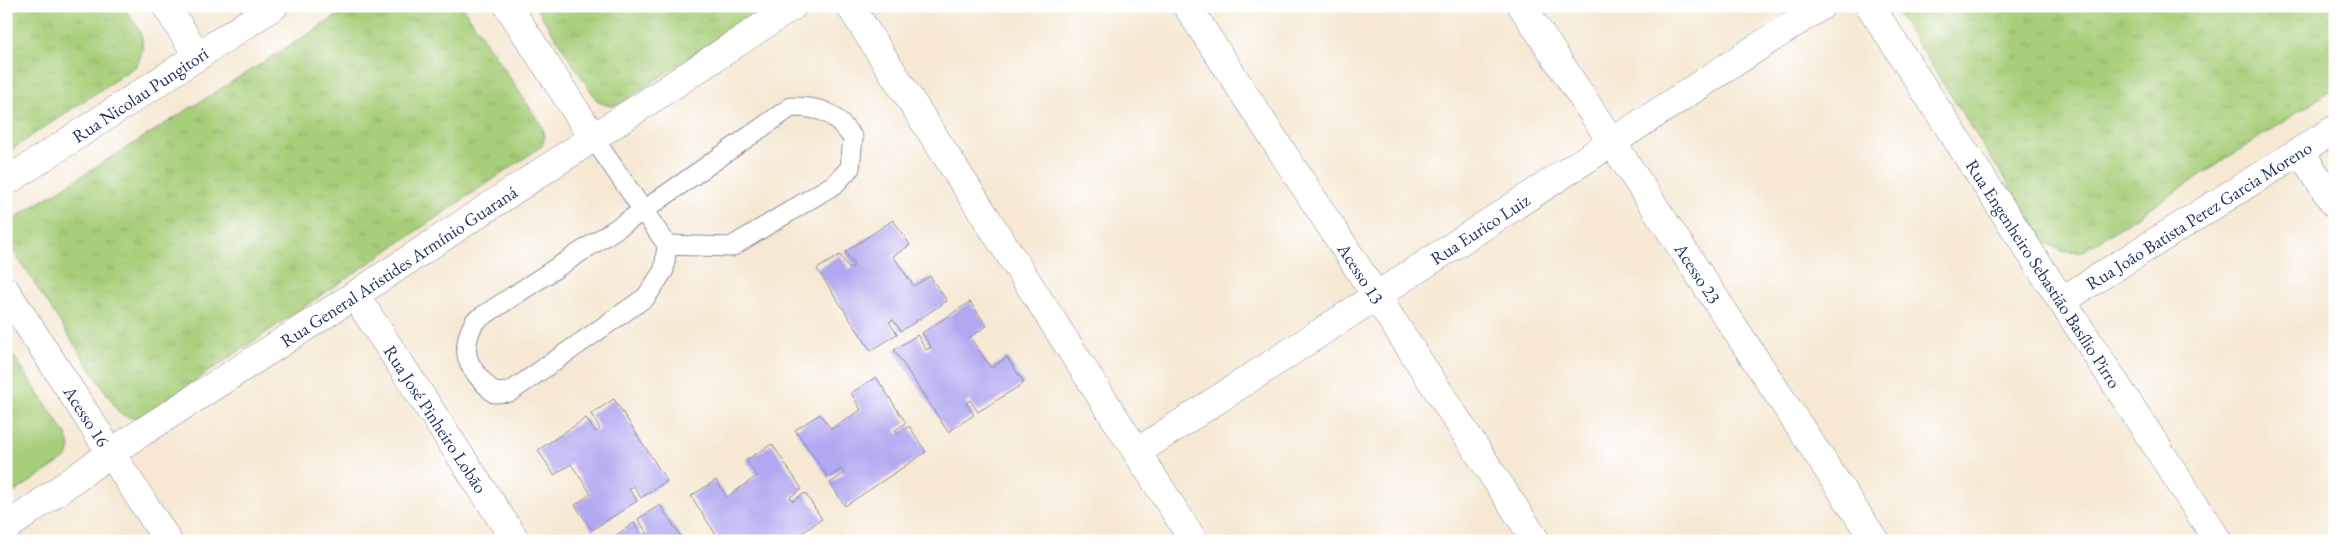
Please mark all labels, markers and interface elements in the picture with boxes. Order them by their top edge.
street label: Rua Nicolau Pungitori [67,41,213,147]
street label: Rua João Batista Perez Garcia Moreno [2081,135,2316,294]
street label: Rua Engenheiro Sebastião Basílio Pirro [1961,155,2127,392]
street label: Rua General Aristides Armínio Guaraná [276,179,522,352]
street label: Rua Eurico Luiz [1426,188,1534,269]
street label: Acesso 13 [1333,238,1389,308]
street label: Acesso 23 [1669,238,1727,308]
street label: Rua José Pinheiro Lobão [379,340,493,497]
street label: Acesso 16 [58,380,115,451]

